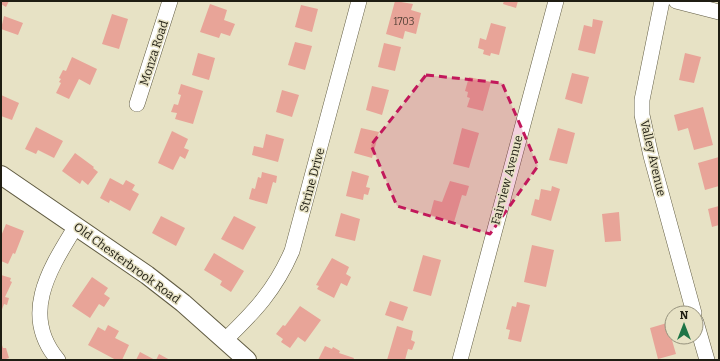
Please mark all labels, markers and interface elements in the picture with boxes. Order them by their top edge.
house number: 1703 [394,16,415,28]
street label: Monza Road [137,19,171,87]
street label: Valley Avenue [637,118,669,198]
street label: Fairview Avenue [488,134,526,226]
street label: Strine Drive [297,146,327,214]
street label: Old Chesterbrook Road [71,220,183,306]
north arrow [664,305,704,345]
text: N [680,309,689,322]

